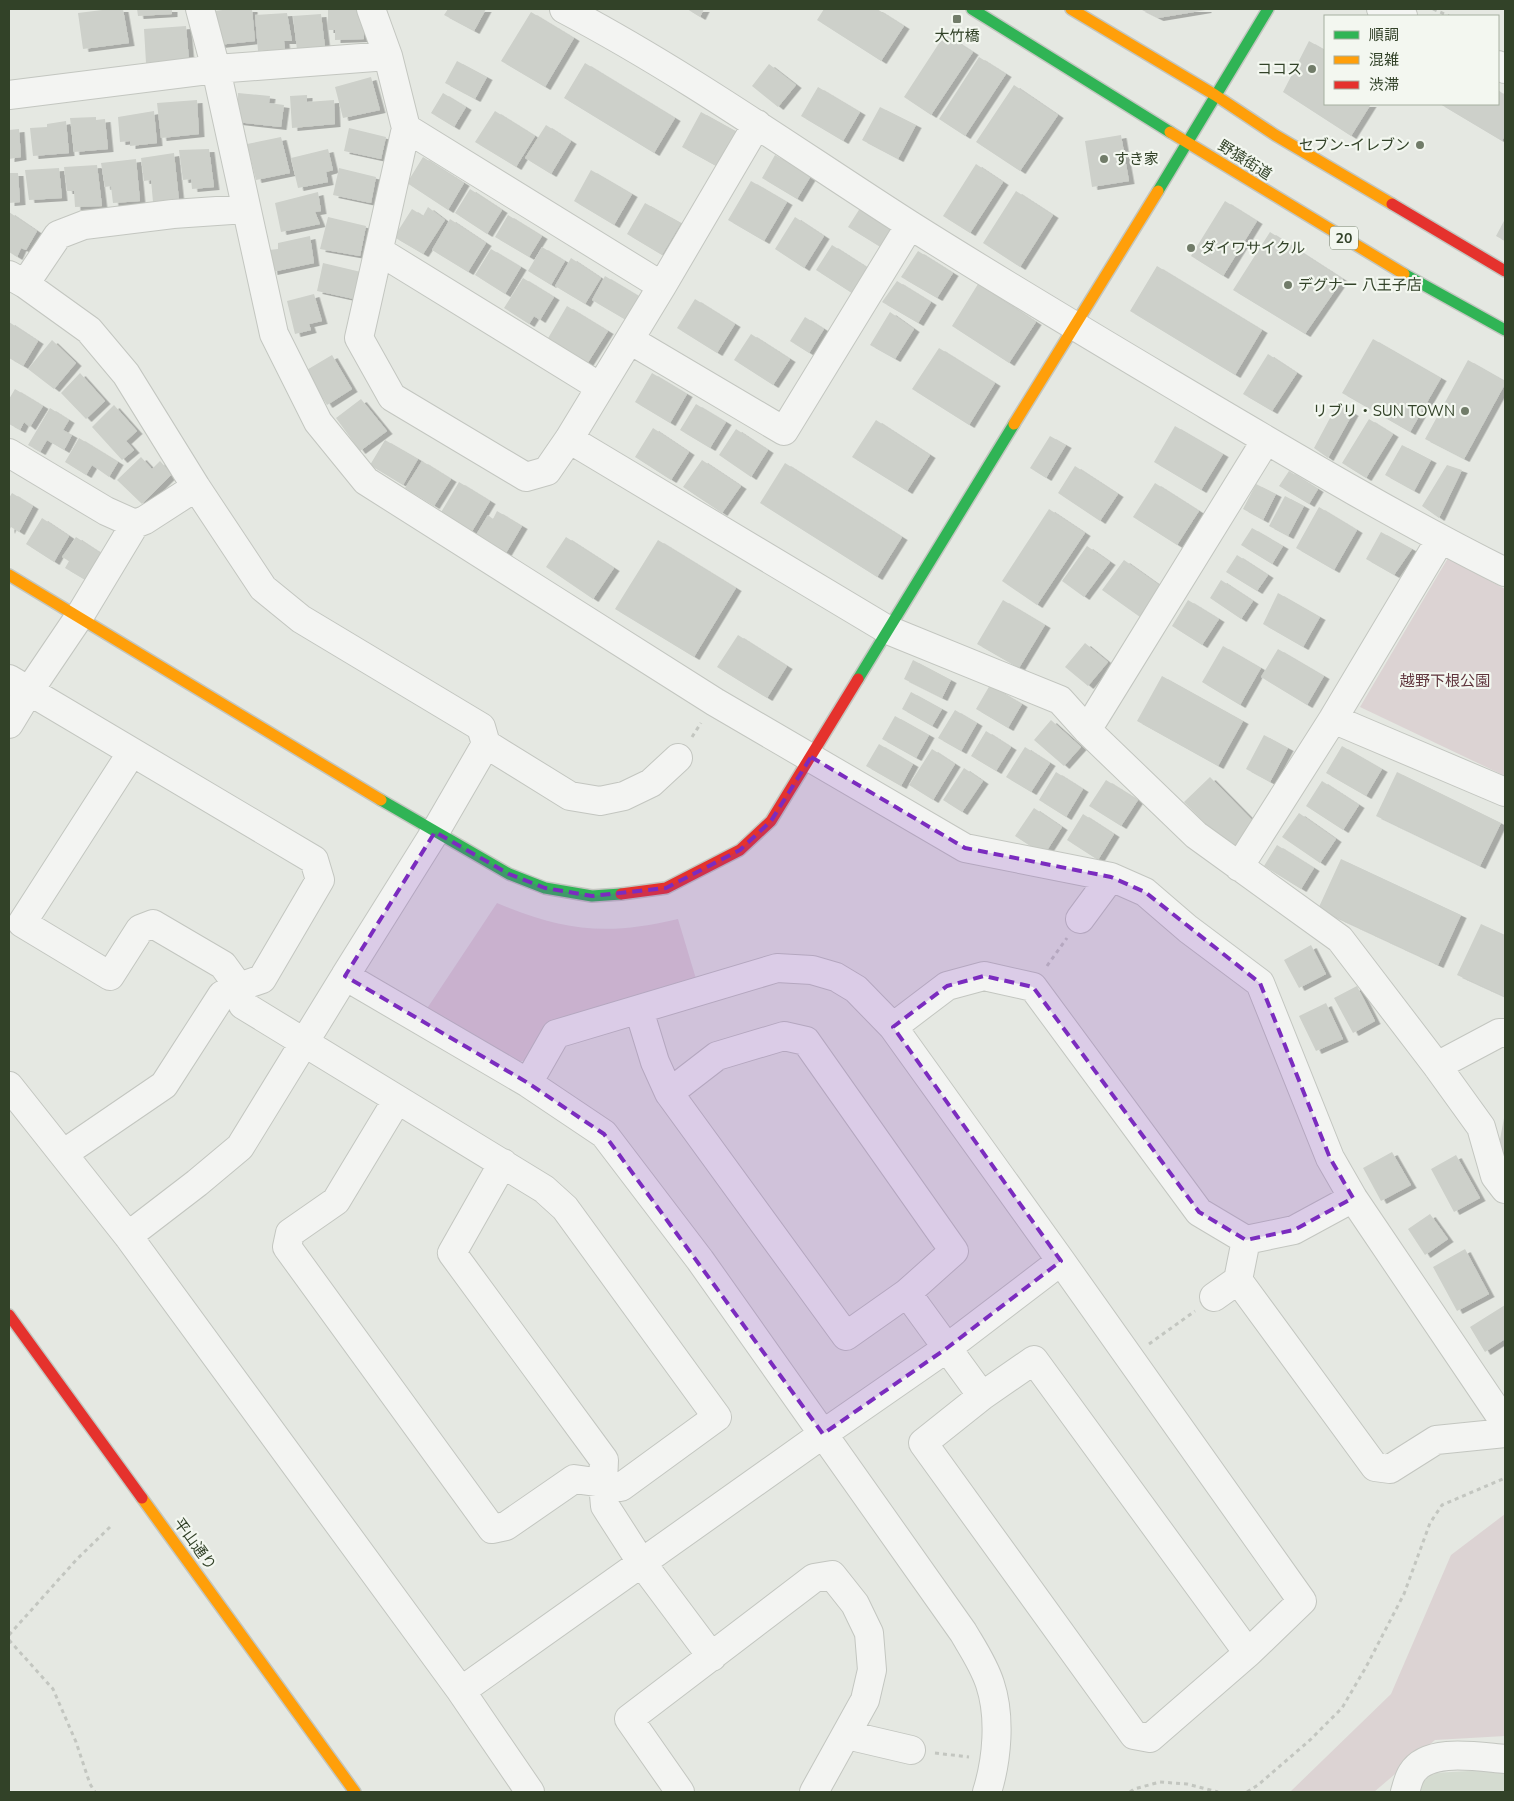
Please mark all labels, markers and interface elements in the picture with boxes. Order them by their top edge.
marker: 大竹橋 [951,13,963,25]
legend [1324,15,1499,105]
text: 順調 [1369,25,1399,45]
place label: 大竹橋 [934,26,980,46]
text: 混雑 [1369,50,1399,70]
place label: ココス [1257,59,1302,79]
marker: ココス [1306,63,1318,75]
text: 渋滞 [1369,75,1399,95]
place label: セブン-イレブン [1299,135,1410,155]
street label: 野猿街道 [1214,136,1276,184]
marker: セブン-イレブン [1414,139,1426,151]
place label: すき家 [1114,149,1159,169]
marker: すき家 [1098,153,1110,165]
road number: 20 [1330,227,1358,250]
place label: ダイワサイクル [1201,238,1305,258]
marker: ダイワサイクル [1185,242,1197,254]
place label: デグナー 八王子店 [1298,275,1422,295]
marker: デグナー 八王子店 [1282,279,1294,291]
place label: リブリ・SUN TOWN [1313,401,1455,421]
marker: リブリ・SUN TOWN [1459,405,1471,417]
park label: 越野下根公園 [1399,671,1490,691]
street label: 平山通り [169,1514,221,1574]

